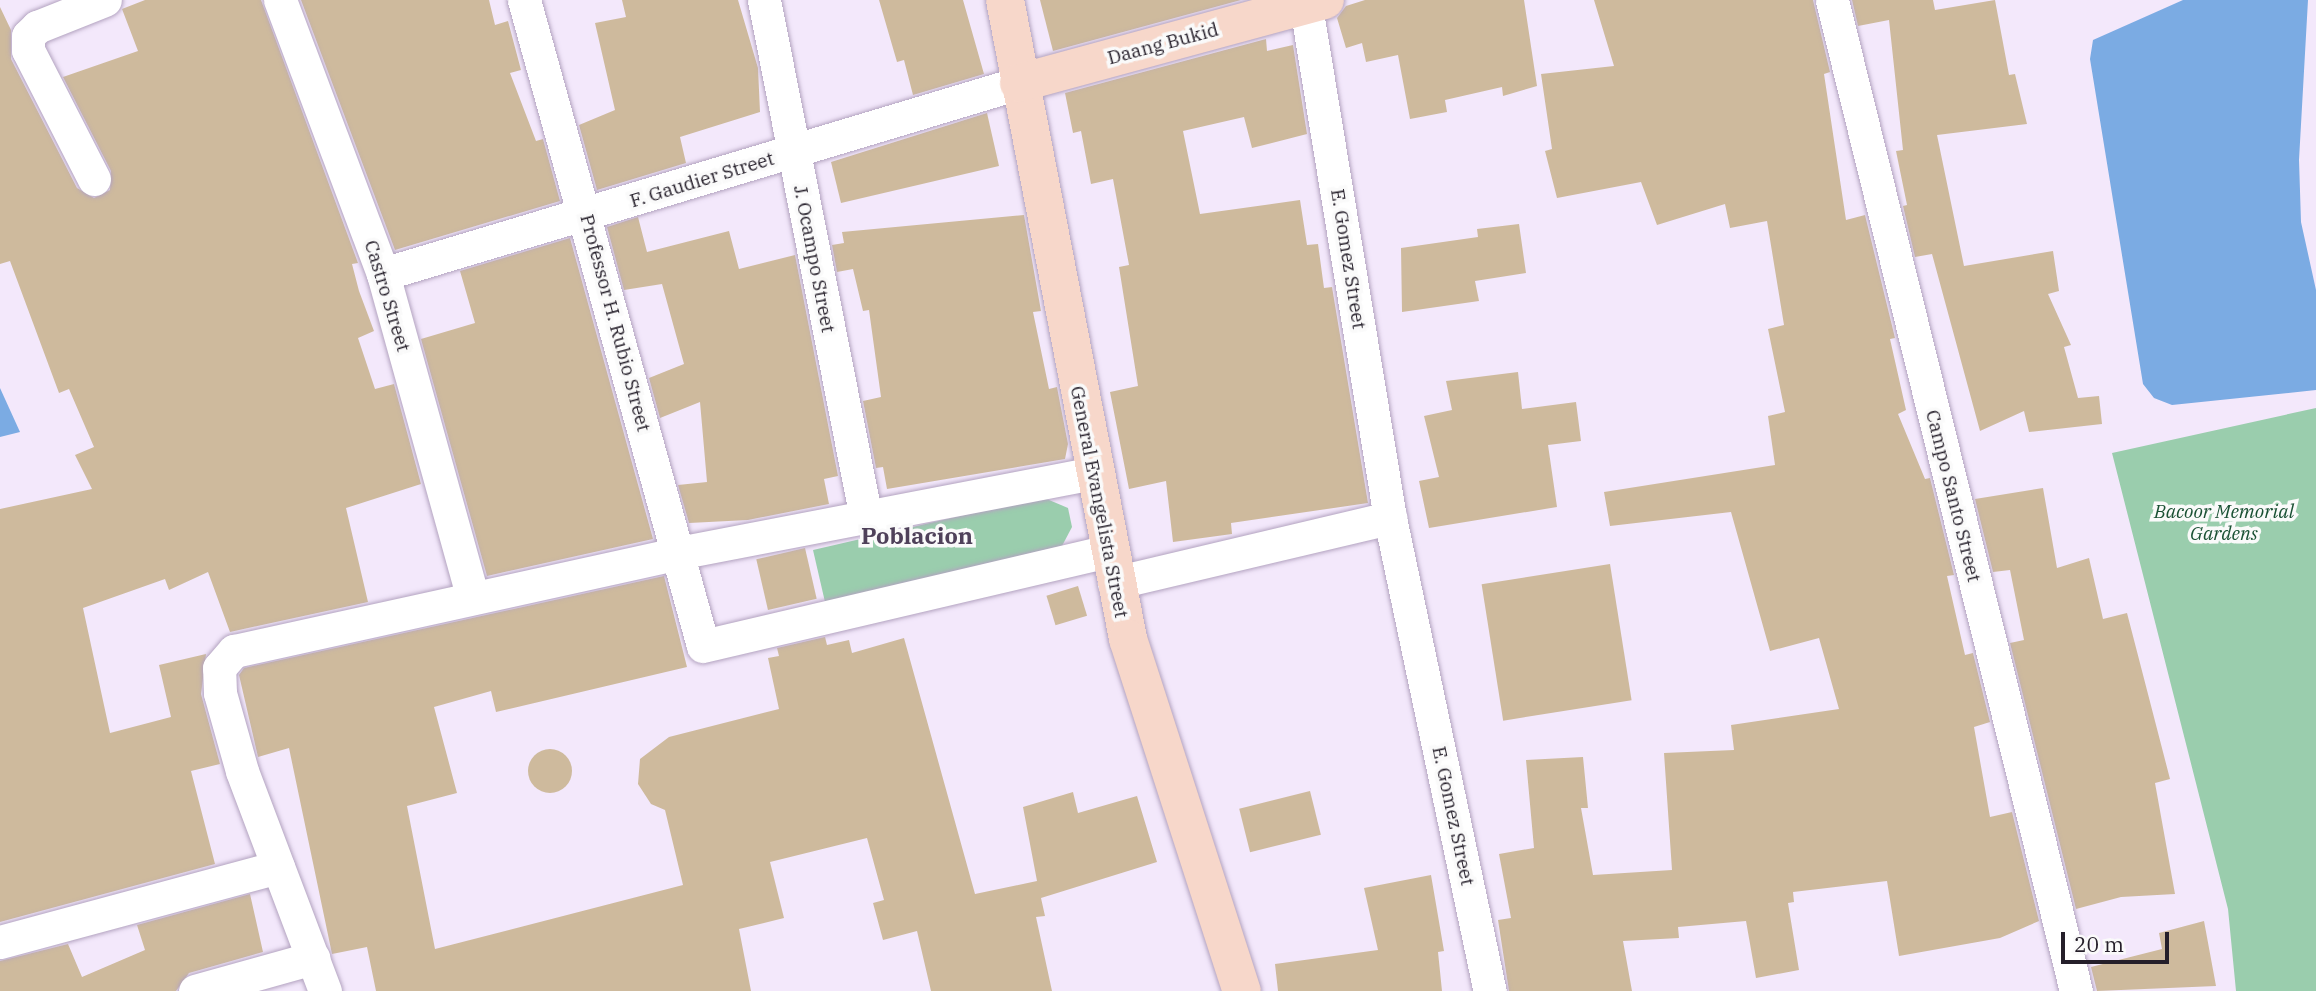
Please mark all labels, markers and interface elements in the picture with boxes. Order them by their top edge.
street label: Daang Bukid [1105,18,1221,70]
street label: F. Gaudier Street [627,147,777,213]
street label: J. Ocampo Street [789,183,839,335]
street label: E. Gomez Street [1326,187,1370,331]
street label: Professor H. Rubio Street [575,212,655,434]
street label: Castro Street [359,238,415,354]
street label: General Evangelista Street [1065,384,1133,620]
street label: Campo Santo Street [1921,408,1985,584]
park label: Bacoor Memorial Gardens [2154,501,2294,545]
district label: Poblacion [861,521,973,549]
street label: E. Gomez Street [1427,744,1479,888]
scale bar [2064,918,2172,962]
text: 20 m [2074,930,2124,958]

